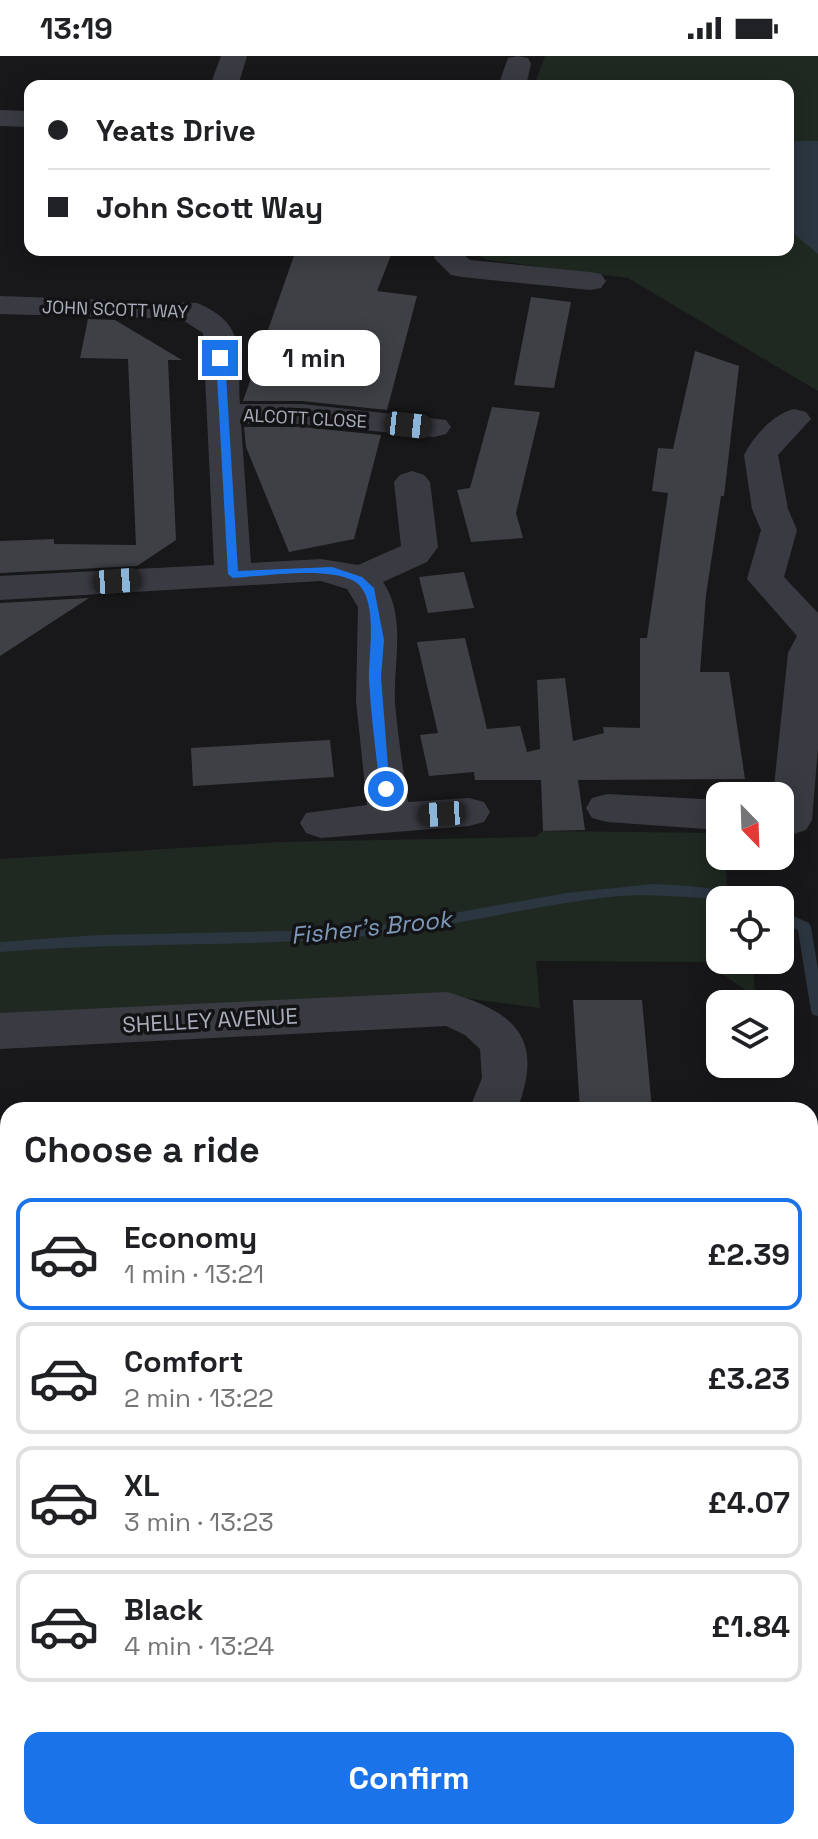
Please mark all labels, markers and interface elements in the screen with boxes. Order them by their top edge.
text: 13:19 [40,9,113,48]
text: Yeats Drive [96,111,256,150]
text: John Scott Way [96,188,323,227]
street label: JOHN SCOTT WAY [41,295,189,323]
callout: 1 min [248,330,380,386]
route end [202,340,238,376]
text: 1 min [282,341,346,375]
street label: ALCOTT CLOSE [243,403,367,433]
car [383,411,433,439]
car [92,567,142,595]
route start [368,771,404,807]
north arrow [706,782,794,870]
map controls [706,782,794,1078]
car [417,800,467,828]
button: locate [706,886,794,974]
water label: Fisher's Brook [289,903,456,951]
button: layers [706,990,794,1078]
street label: SHELLEY AVENUE [122,1001,298,1039]
text: Choose a ride [24,1127,260,1173]
icon: car [28,1218,100,1290]
text: Economy [124,1218,257,1257]
text: £2.39 [707,1235,790,1274]
text: 1 min · 13:21 [124,1257,264,1291]
icon: car [28,1342,100,1414]
text: Comfort [124,1342,243,1381]
text: £3.23 [708,1359,790,1398]
text: 2 min · 13:22 [124,1381,274,1415]
icon: car [28,1466,100,1538]
text: XL [124,1466,160,1505]
text: £4.07 [708,1483,790,1522]
text: 3 min · 13:23 [124,1505,274,1539]
icon: car [28,1590,100,1662]
text: Black [124,1590,203,1629]
text: £1.84 [711,1607,790,1646]
text: 4 min · 13:24 [124,1629,274,1663]
button: Confirm [24,1732,794,1824]

